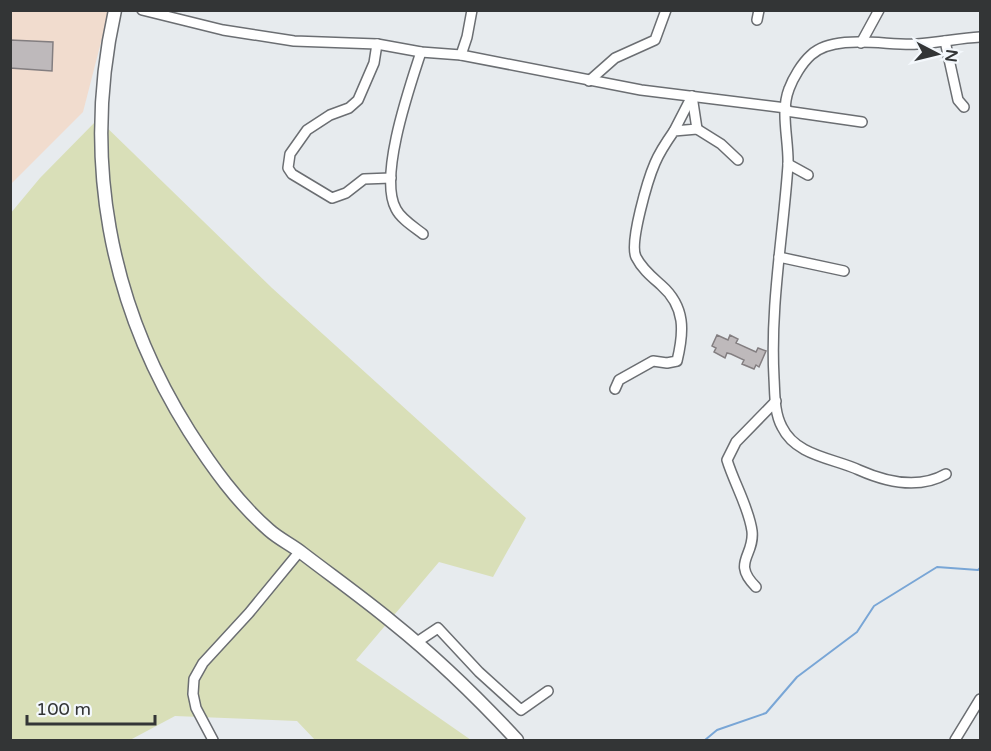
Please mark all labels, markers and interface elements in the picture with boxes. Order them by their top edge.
north arrow [907,24,967,84]
text: N [940,48,962,63]
scale bar [27,688,154,726]
text: 100 m [36,698,91,720]

